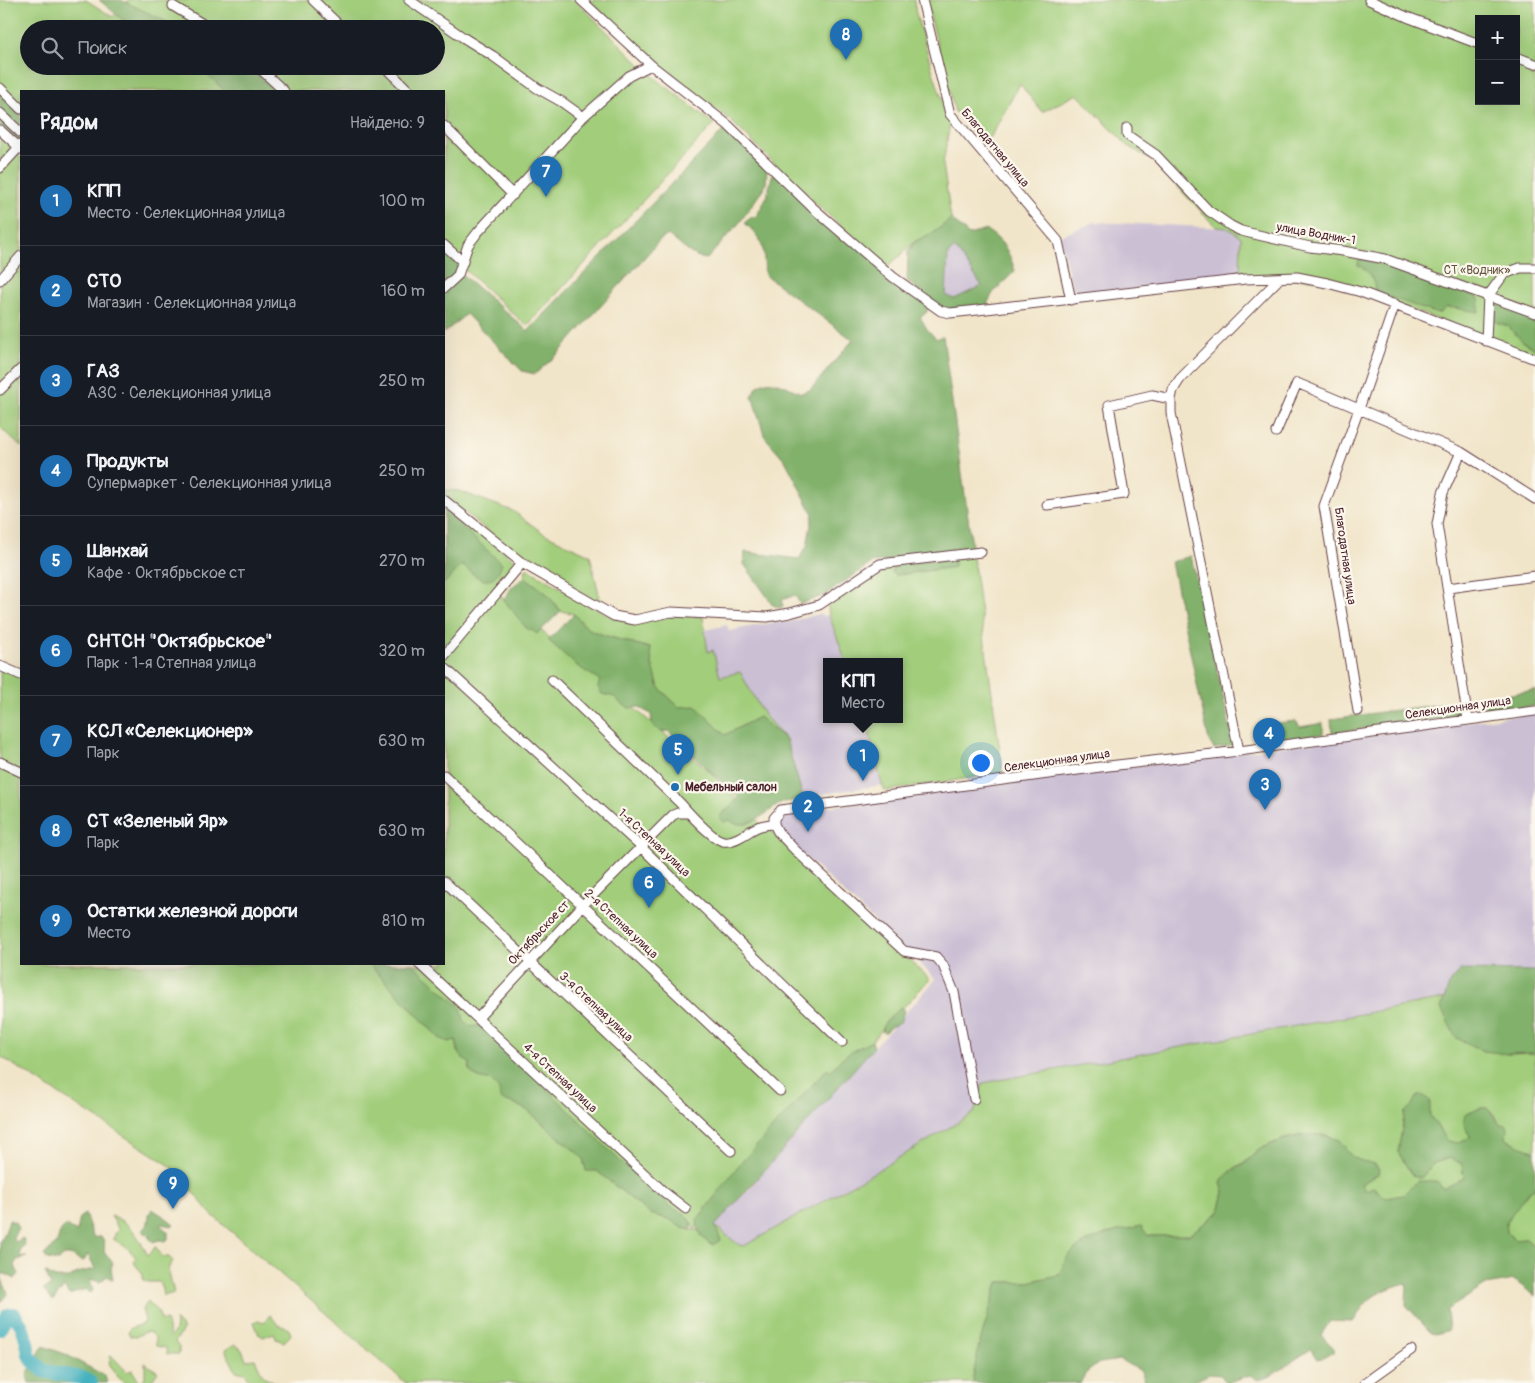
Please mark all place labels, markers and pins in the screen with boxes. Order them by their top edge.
pin: 8 [830,19,862,60]
pin: 7 [530,156,562,197]
pin: 4 [1253,718,1285,759]
pin: 5 [662,734,694,775]
pin: 1 [847,740,879,781]
pin: 3 [1249,769,1281,810]
place label: Мебельный салон [685,780,777,795]
marker: Мебельный салон [669,781,681,793]
pin: 2 [792,791,824,832]
pin: 6 [633,867,665,908]
pin: 9 [157,1168,189,1209]

